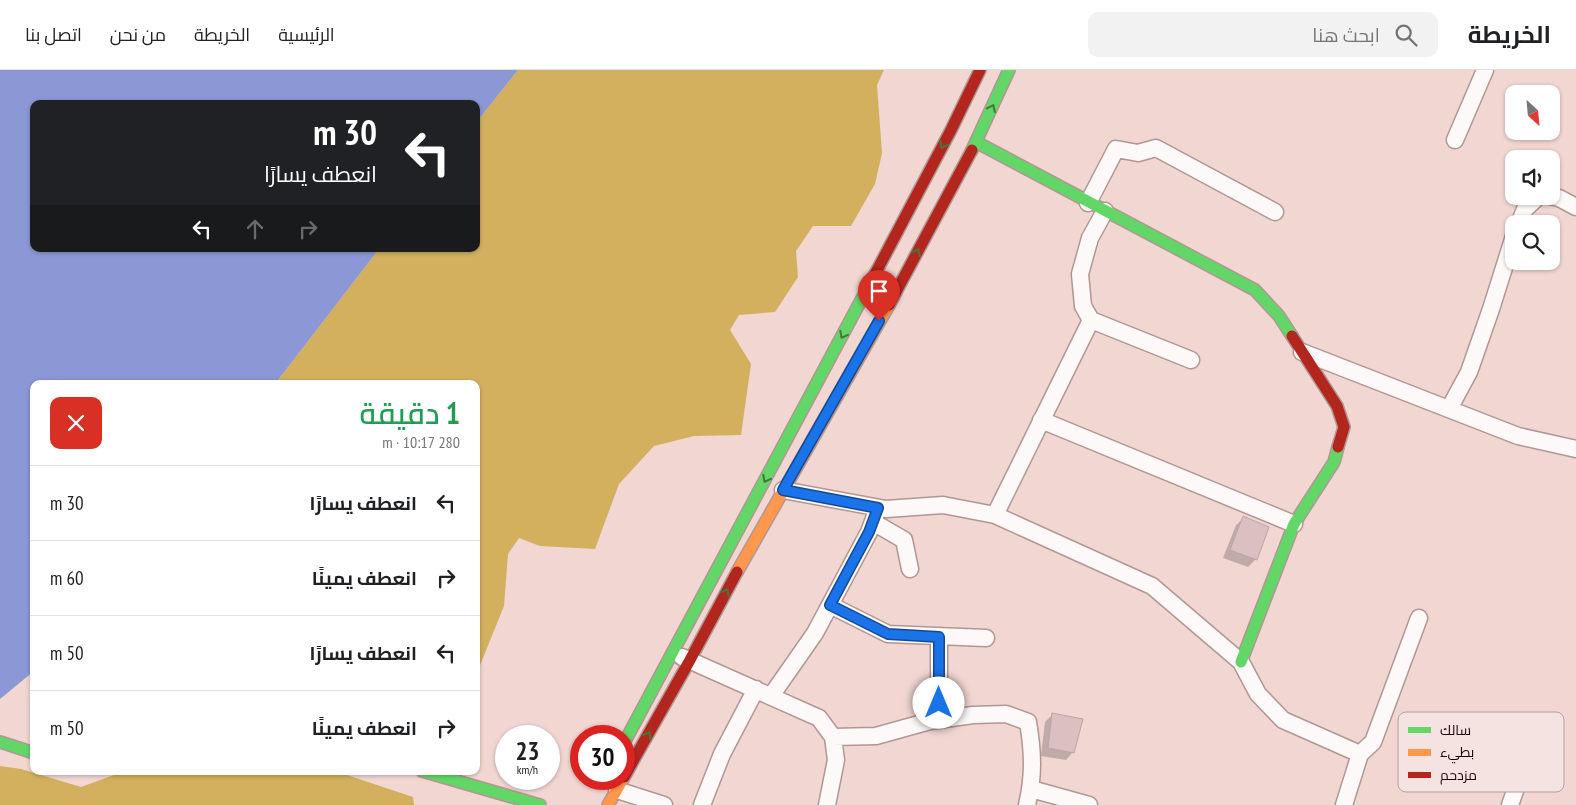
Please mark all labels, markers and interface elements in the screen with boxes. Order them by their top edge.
search box [1088,12,1438,57]
text: الخريطة [1468,19,1551,50]
icon: search [1392,21,1420,49]
text: اتصل بنا [25,23,82,46]
text: من نحن [110,23,166,46]
text: الخريطة [194,23,250,46]
text: الرئيسية [278,23,335,46]
text: ابحث هنا [1312,23,1380,47]
north arrow [1505,85,1560,140]
map controls [1505,85,1560,270]
one-way arrow [986,104,996,113]
text: 30 m [313,109,377,155]
icon: left [395,120,460,185]
one-way arrow [939,140,949,149]
button: sound [1505,150,1560,205]
text: انعطف يسارًا [264,160,377,188]
icon: left [188,215,216,243]
icon: ahead [241,215,269,243]
icon: right [294,215,322,243]
button: search [1505,215,1560,270]
one-way arrow [910,248,920,257]
pin [858,270,900,321]
icon: arrive [865,277,893,305]
one-way arrow [839,330,849,339]
text: 1 دقيقة [360,393,460,432]
button: close [50,397,102,449]
text: 280 m · 10:17 [382,432,460,452]
one-way arrow [762,474,772,483]
icon: left [432,489,460,517]
text: 30 m [50,491,84,515]
text: انعطف يسارًا [309,491,417,515]
icon: right [432,564,460,592]
text: 60 m [50,566,84,590]
text: انعطف يمينًا [312,566,417,590]
one-way arrow [720,589,730,598]
icon: left [432,639,460,667]
text: 50 m [50,641,84,665]
text: انعطف يسارًا [309,641,417,665]
position arrow [912,676,964,728]
legend [1398,712,1564,792]
icon: right [432,714,460,742]
text: 50 m [50,716,84,740]
text: انعطف يمينًا [312,716,417,740]
text: سالك [1440,721,1471,739]
speed limit sign: 30 [570,725,635,790]
one-way arrow [641,731,651,740]
text: 23 [516,735,539,767]
text: بطيء [1440,743,1474,764]
text: km/h [517,762,538,777]
text: مزدحم [1440,766,1477,785]

